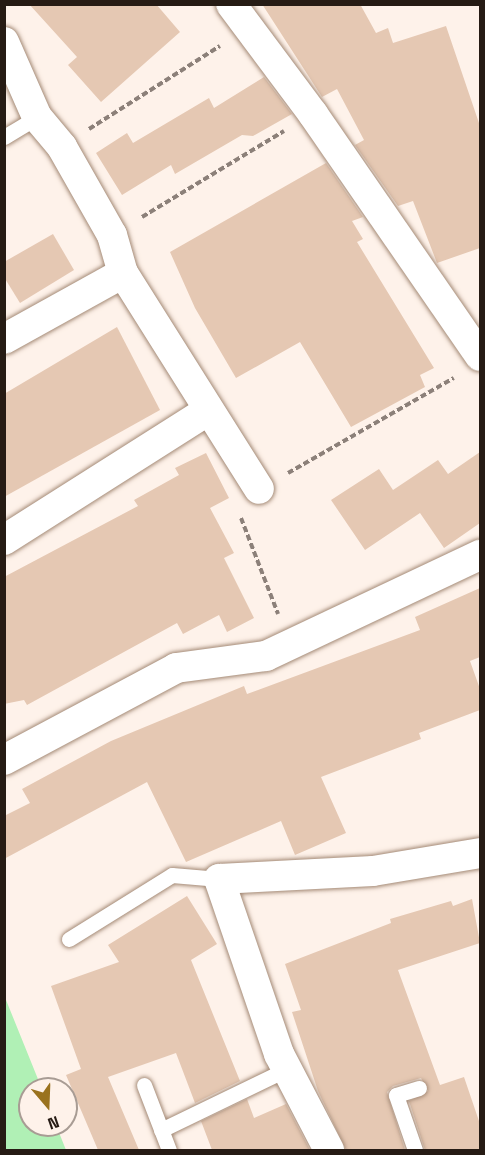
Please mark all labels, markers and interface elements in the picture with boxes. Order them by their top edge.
north arrow [18,1077,78,1137]
text: N [45,1111,62,1134]

